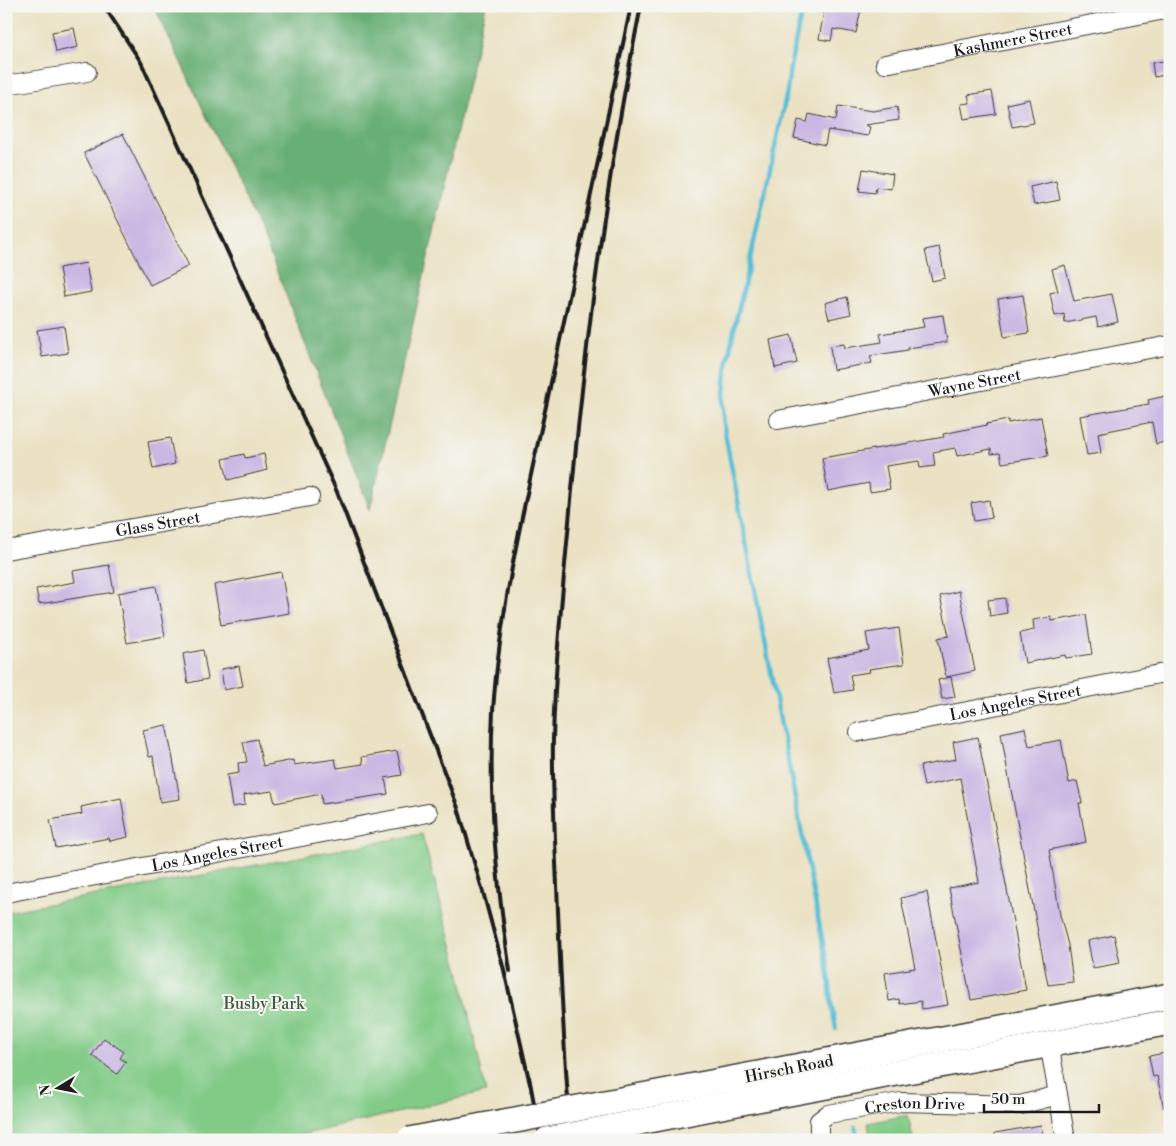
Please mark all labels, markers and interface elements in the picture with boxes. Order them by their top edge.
street label: Kashmere Street [952,19,1074,62]
street label: Wayne Street [926,365,1023,402]
street label: Glass Street [114,507,202,542]
street label: Los Angeles Street [948,680,1083,725]
street label: Los Angeles Street [150,832,285,876]
park label: Busby Park [223,994,306,1014]
street label: Hirsch Road [743,1051,835,1087]
north arrow [32,1064,82,1114]
scale bar [984,1081,1098,1113]
text: N [36,1083,56,1097]
text: 50 m [991,1090,1025,1109]
street label: Creston Drive [863,1093,965,1119]

